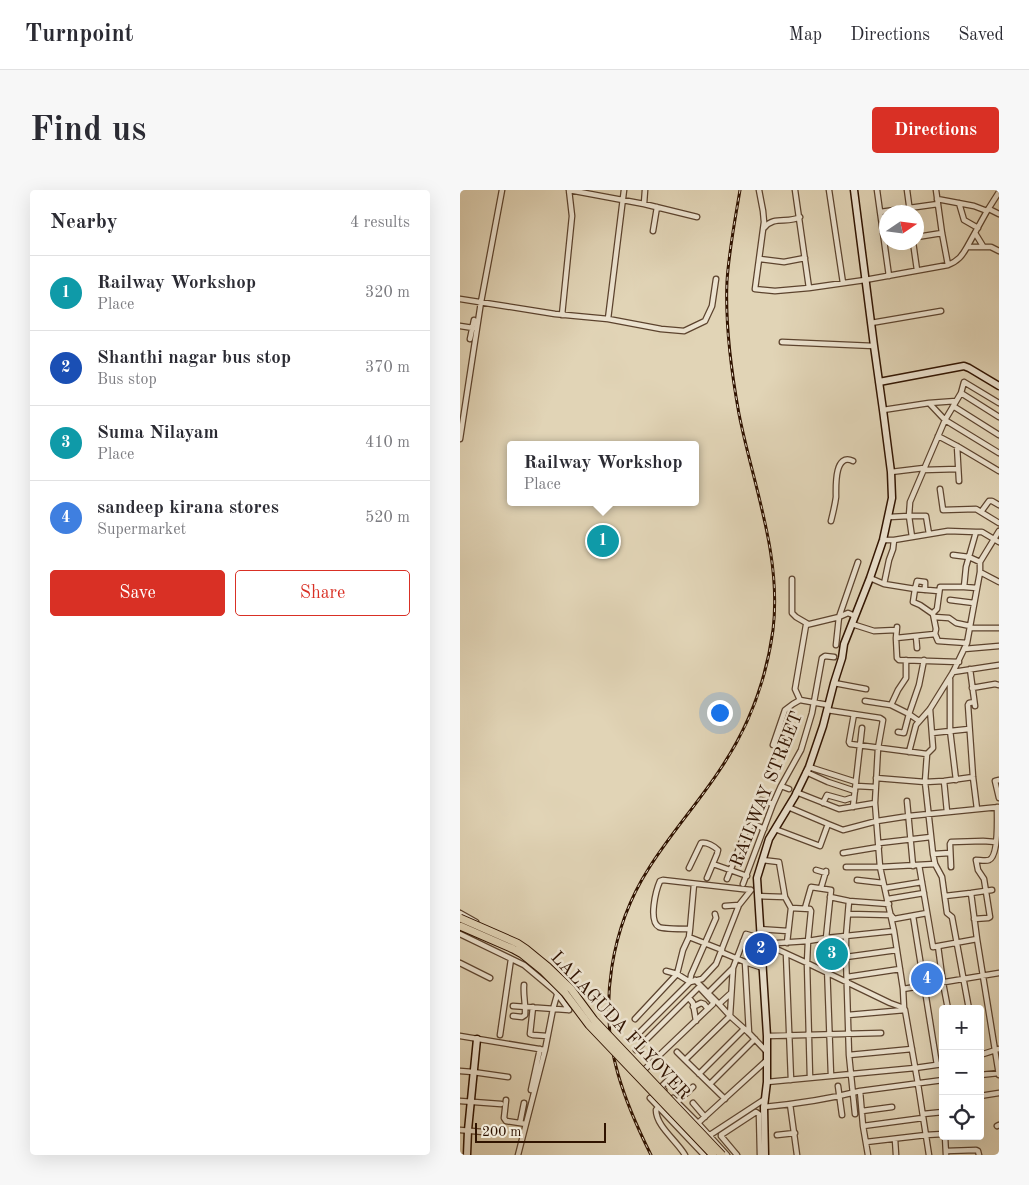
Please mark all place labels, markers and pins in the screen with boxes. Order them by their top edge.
pin: 1 [587,522,619,560]
pin: 2 [745,930,777,968]
pin: 3 [816,935,848,973]
pin: 4 [911,960,943,998]

